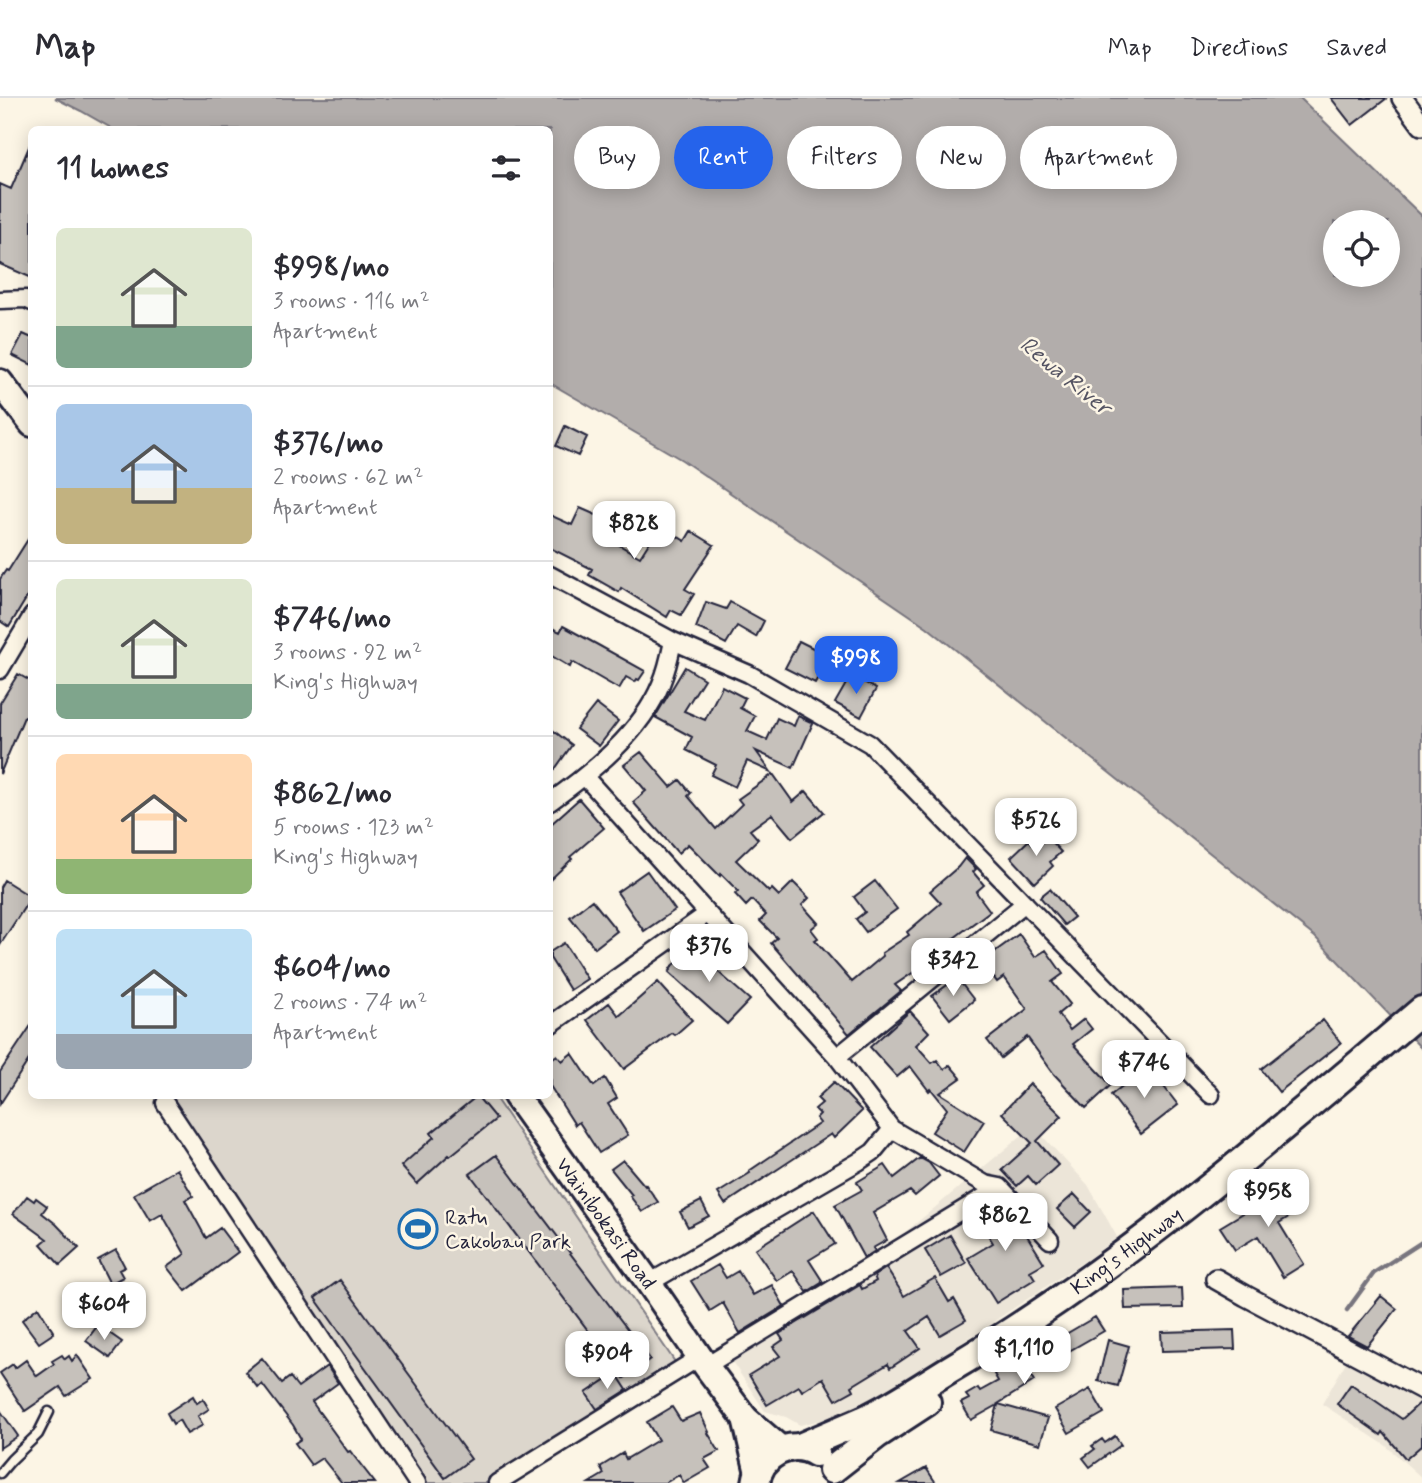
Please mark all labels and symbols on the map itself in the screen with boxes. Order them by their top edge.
water label: Rewa River [1013,330,1119,425]
pin: $828 [593,502,675,561]
pin: $998 [815,636,897,696]
pin: $526 [995,798,1077,858]
pin: $376 [668,924,750,984]
pin: $342 [912,939,994,998]
pin: $746 [1103,1040,1185,1100]
street label: Wainibokasi Road [549,1152,662,1295]
pin: $958 [1227,1170,1309,1229]
pin: $862 [964,1194,1046,1253]
street label: King's Highway [1066,1201,1189,1302]
place label: Ratu Cakobau Park [445,1204,571,1256]
sports icon: Ratu Cakobau Park [397,1208,439,1250]
pin: $604 [63,1282,145,1342]
pin: $1,110 [967,1326,1081,1386]
pin: $904 [566,1332,648,1391]

